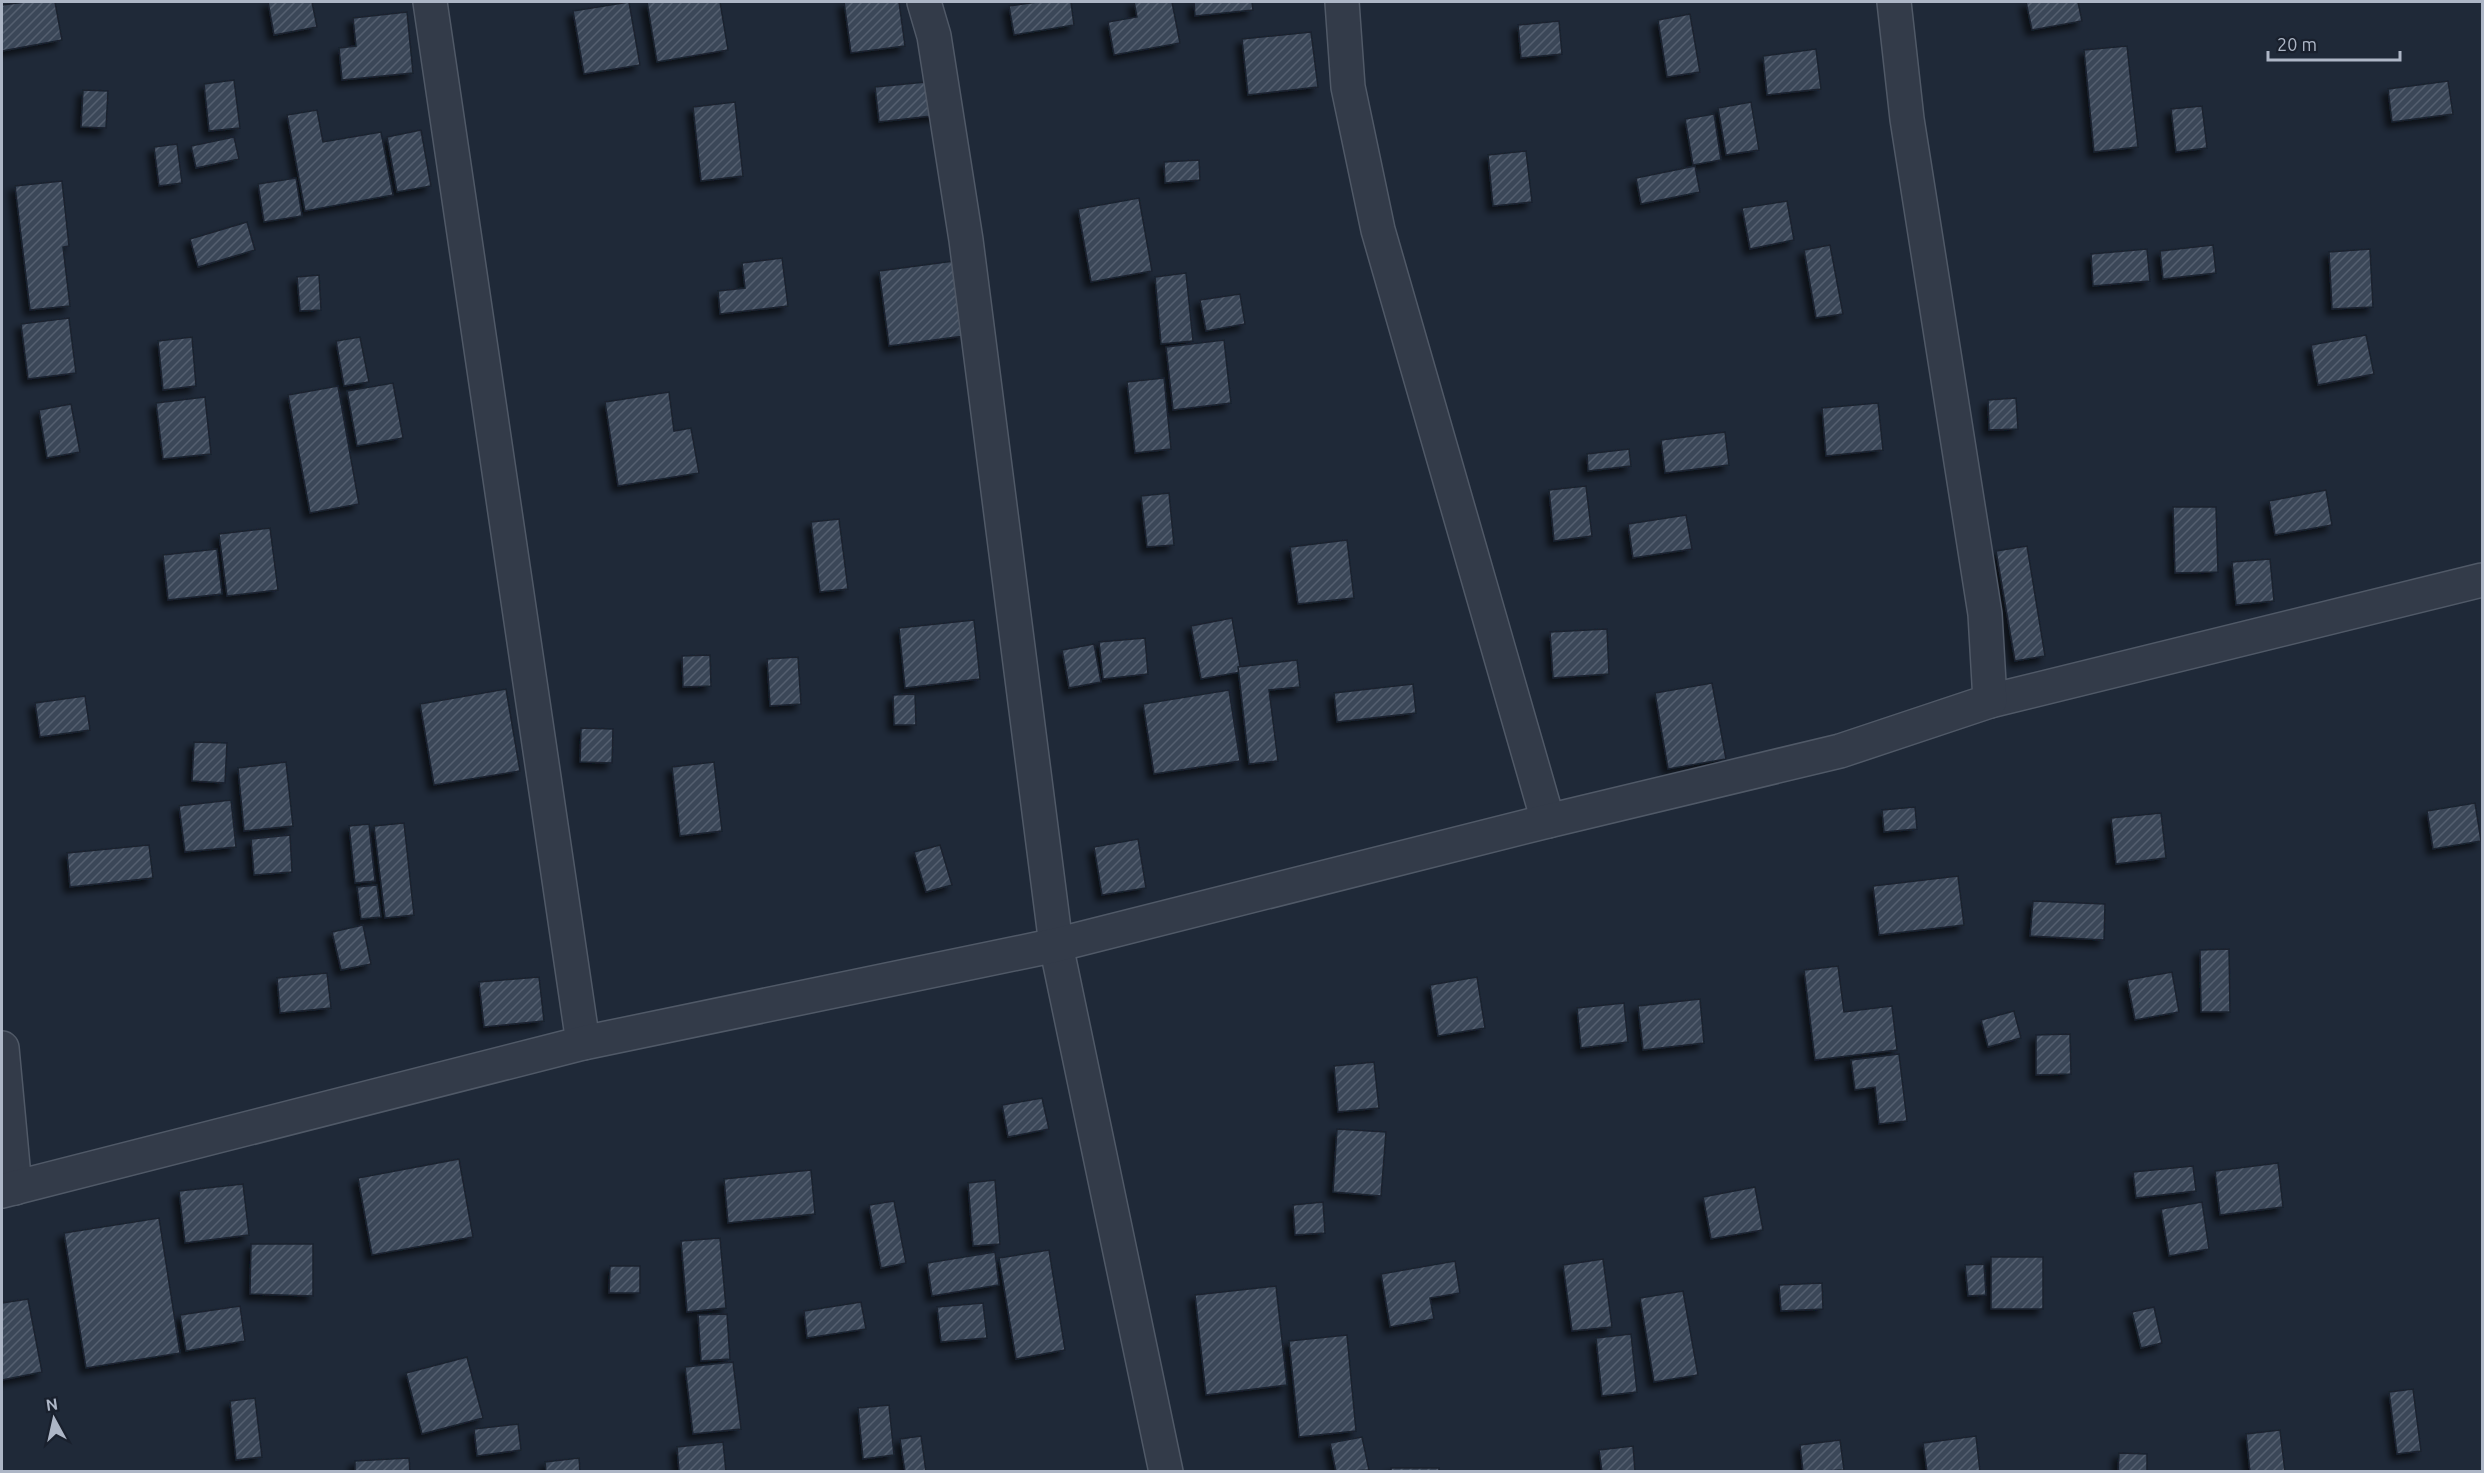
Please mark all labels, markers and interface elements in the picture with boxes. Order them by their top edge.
scale bar [2268,24,2400,62]
text: 20 m [2277,34,2317,54]
north arrow [24,1389,84,1449]
text: N [45,1394,59,1414]

